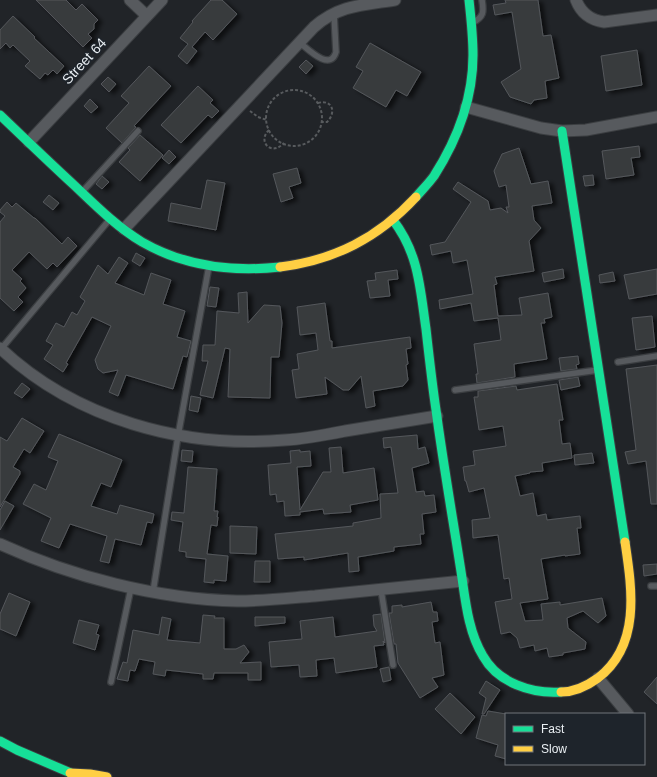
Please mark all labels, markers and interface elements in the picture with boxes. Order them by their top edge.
street label: Street 64 [59,35,109,87]
legend [505,713,645,765]
text: Fast [541,722,565,736]
text: Slow [541,742,567,756]

